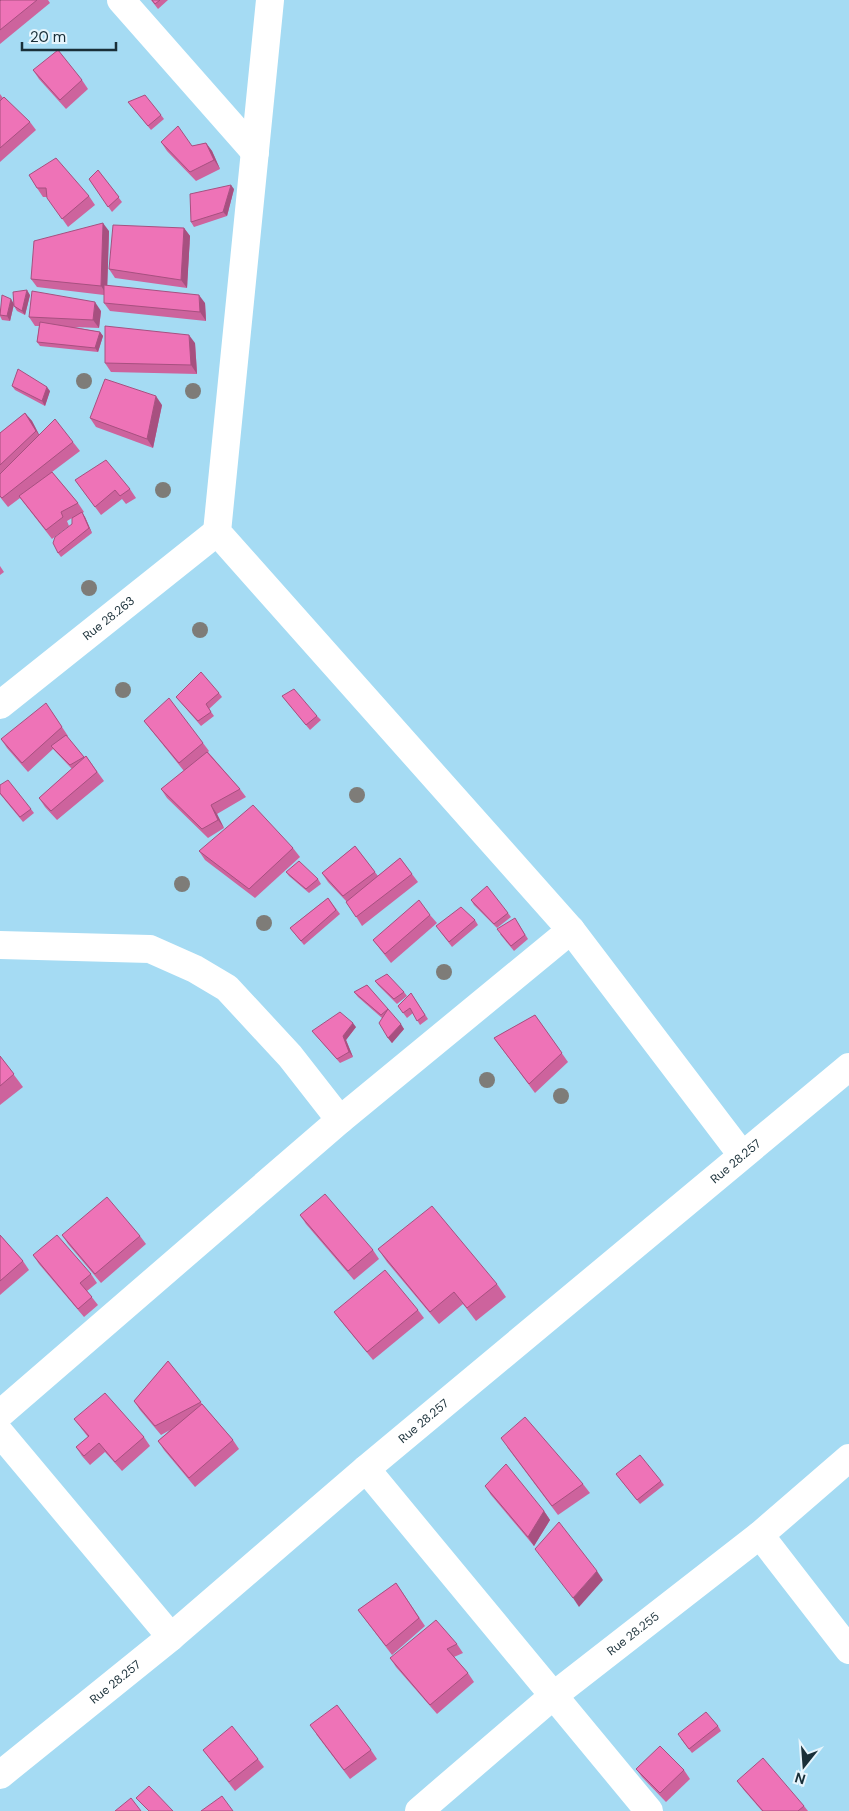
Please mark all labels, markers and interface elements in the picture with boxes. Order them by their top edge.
scale bar [22,20,116,52]
text: 20 m [30,27,66,47]
street label: Rue 28.263 [79,593,138,644]
street label: Rue 28.257 [707,1136,764,1187]
street label: Rue 28.257 [395,1395,452,1447]
street label: Rue 28.255 [604,1608,662,1659]
street label: Rue 28.257 [86,1657,144,1707]
north arrow [779,1741,829,1791]
text: N [793,1768,808,1789]

